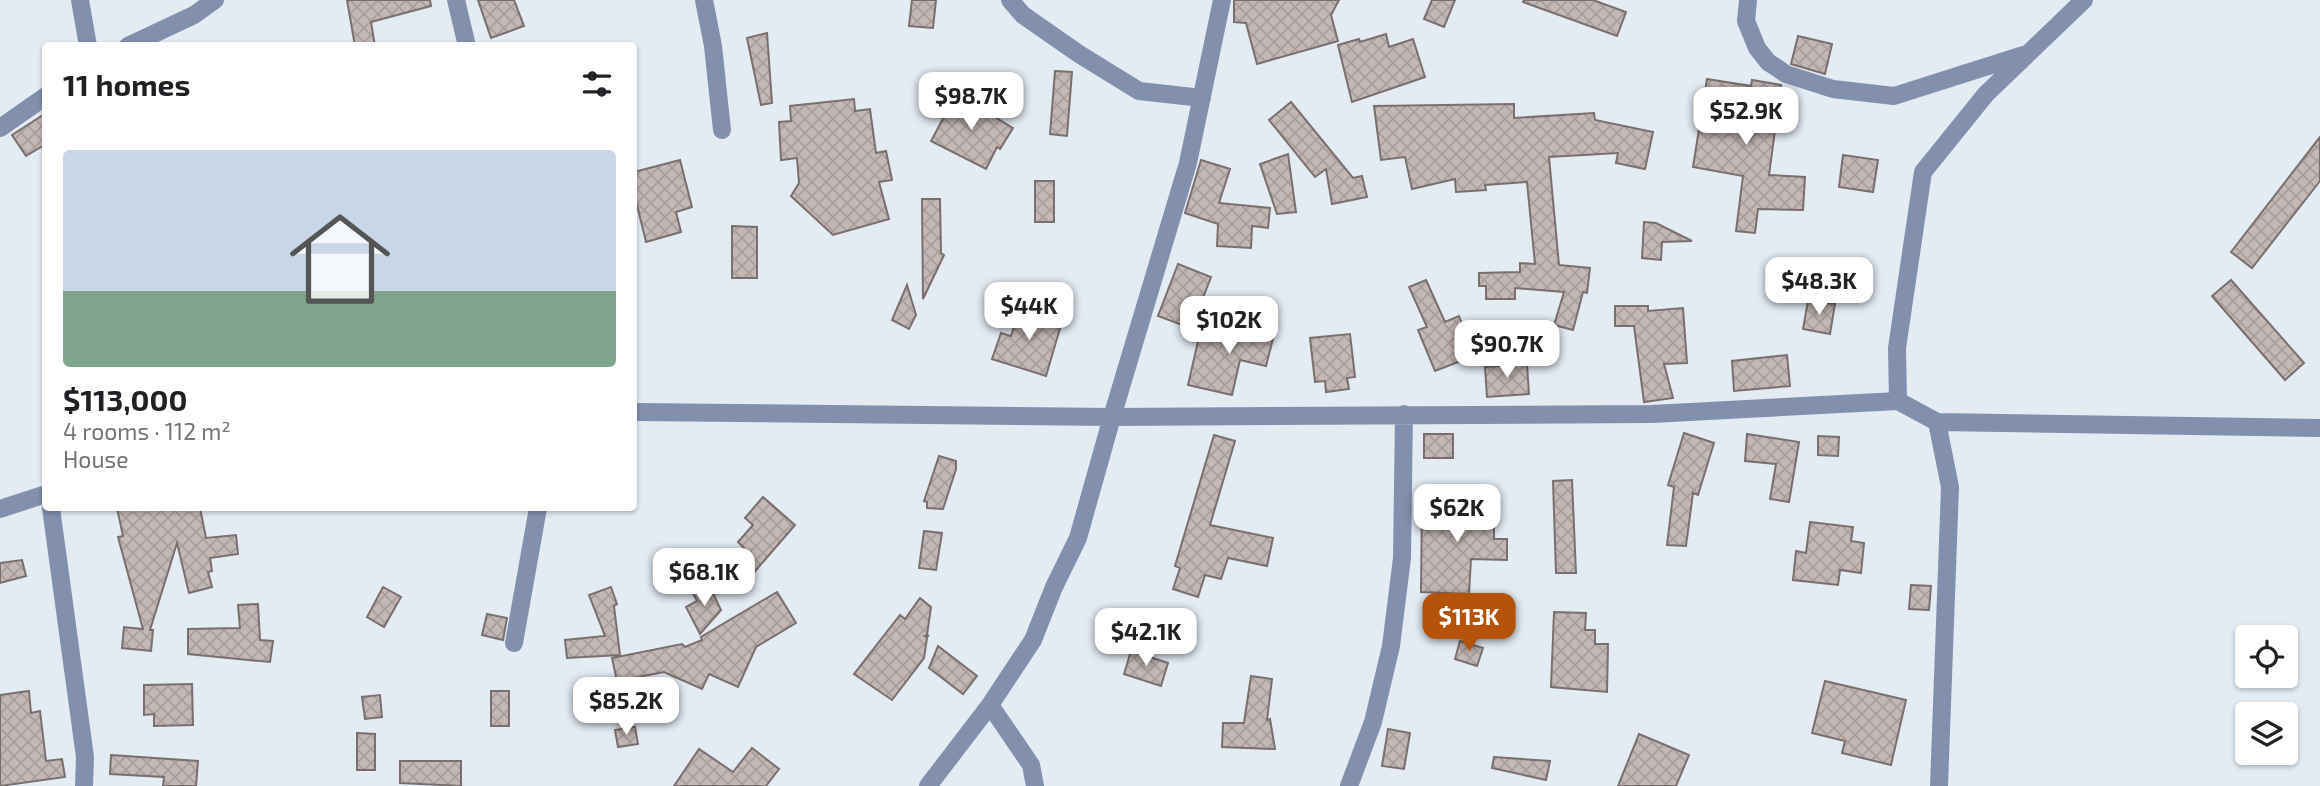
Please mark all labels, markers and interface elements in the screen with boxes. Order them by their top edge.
icon: filters [578,65,616,103]
text: 11 homes [63,66,190,102]
pin: $98.7K [914,72,1028,132]
text: $98.7K [935,81,1007,109]
pin: $52.9K [1689,88,1803,147]
text: $52.9K [1709,96,1783,124]
icon: home [277,196,403,322]
pin: $48.3K [1762,258,1876,317]
text: $48.3K [1781,266,1857,294]
pin: $44K [988,282,1070,342]
text: $44K [1000,291,1058,319]
pin: $102K [1180,296,1278,356]
text: $102K [1196,305,1262,333]
pin: $90.7K [1450,320,1564,380]
text: $90.7K [1470,329,1544,357]
text: $113,000 [63,381,187,417]
text: 4 rooms · 112 m² [63,417,231,445]
text: House [63,445,129,473]
pin: $62K [1416,484,1498,544]
text: $62K [1430,493,1484,521]
pin: $68.1K [647,548,761,608]
text: $68.1K [669,557,739,585]
pin: $113K [1420,594,1518,653]
text: $113K [1439,602,1499,630]
pin: $42.1K [1089,608,1203,668]
text: $42.1K [1111,617,1181,645]
map controls [2235,625,2298,765]
button: locate [2235,625,2298,688]
pin: $85.2K [569,678,683,737]
text: $85.2K [589,686,663,714]
button: layers [2235,702,2298,765]

